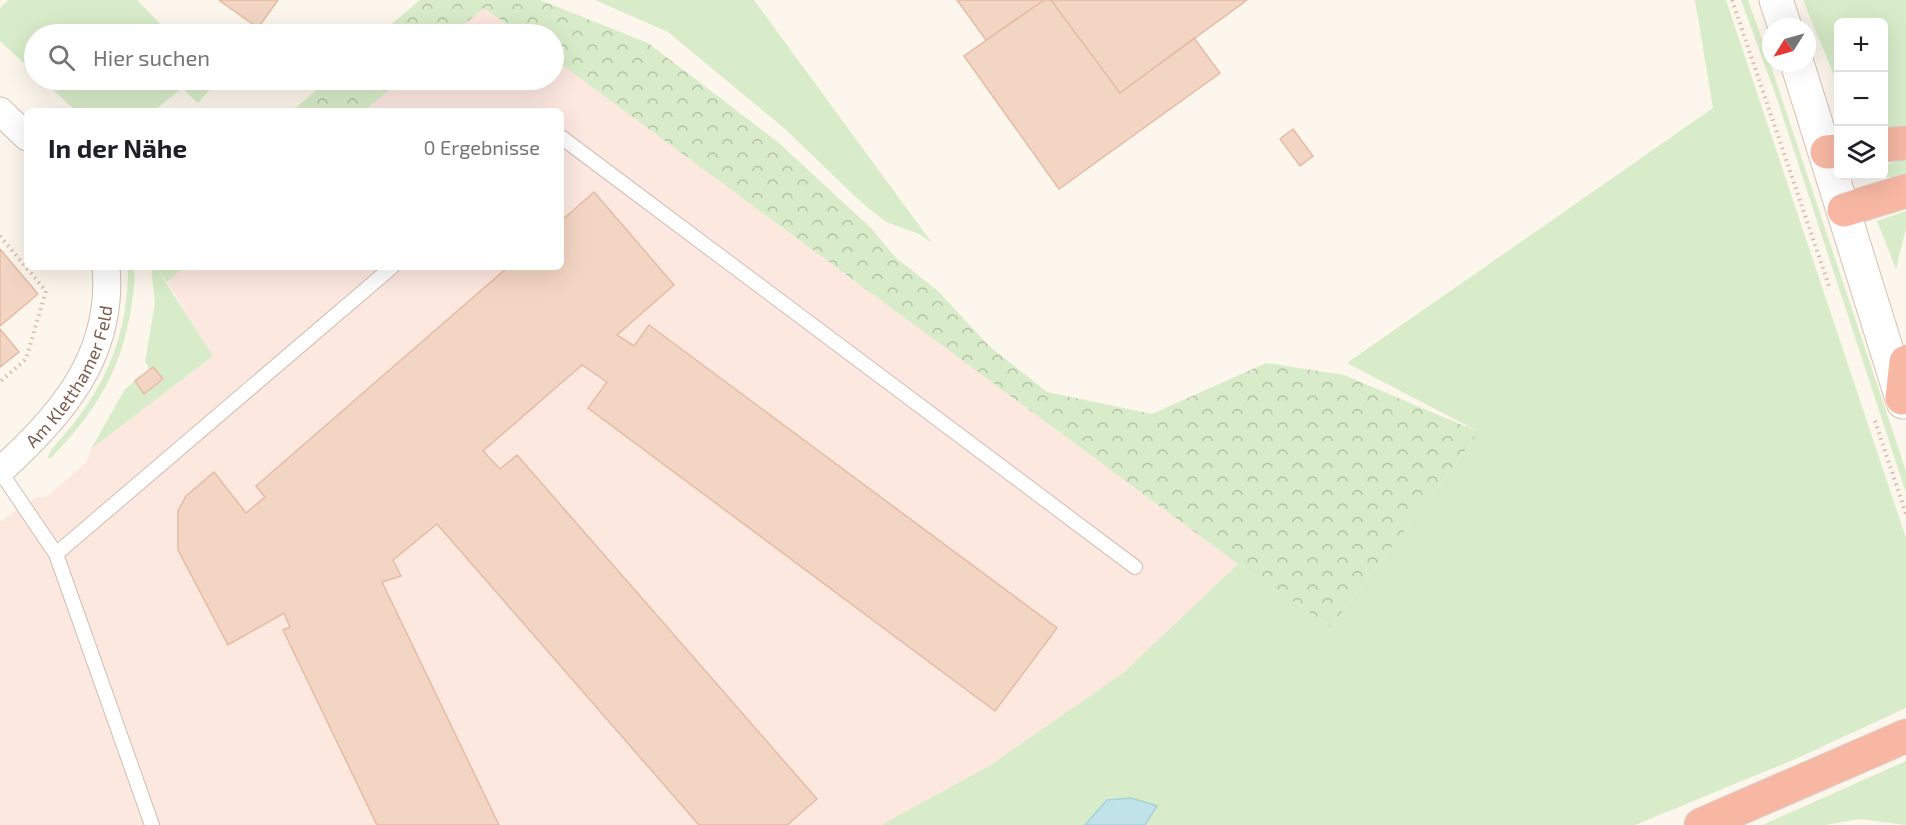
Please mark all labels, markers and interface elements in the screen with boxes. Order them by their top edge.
north arrow [1762,18,1816,72]
map controls [1834,18,1888,180]
button: + [1834,18,1888,72]
search box [24,24,564,90]
icon: search [45,41,78,74]
text: Hier suchen [93,44,210,70]
button: − [1834,72,1888,126]
button: layers [1834,126,1888,180]
text: In der Nähe [48,132,187,163]
text: 0 Ergebnisse [423,135,540,159]
street label: Am Kletthamer Feld [21,304,117,452]

